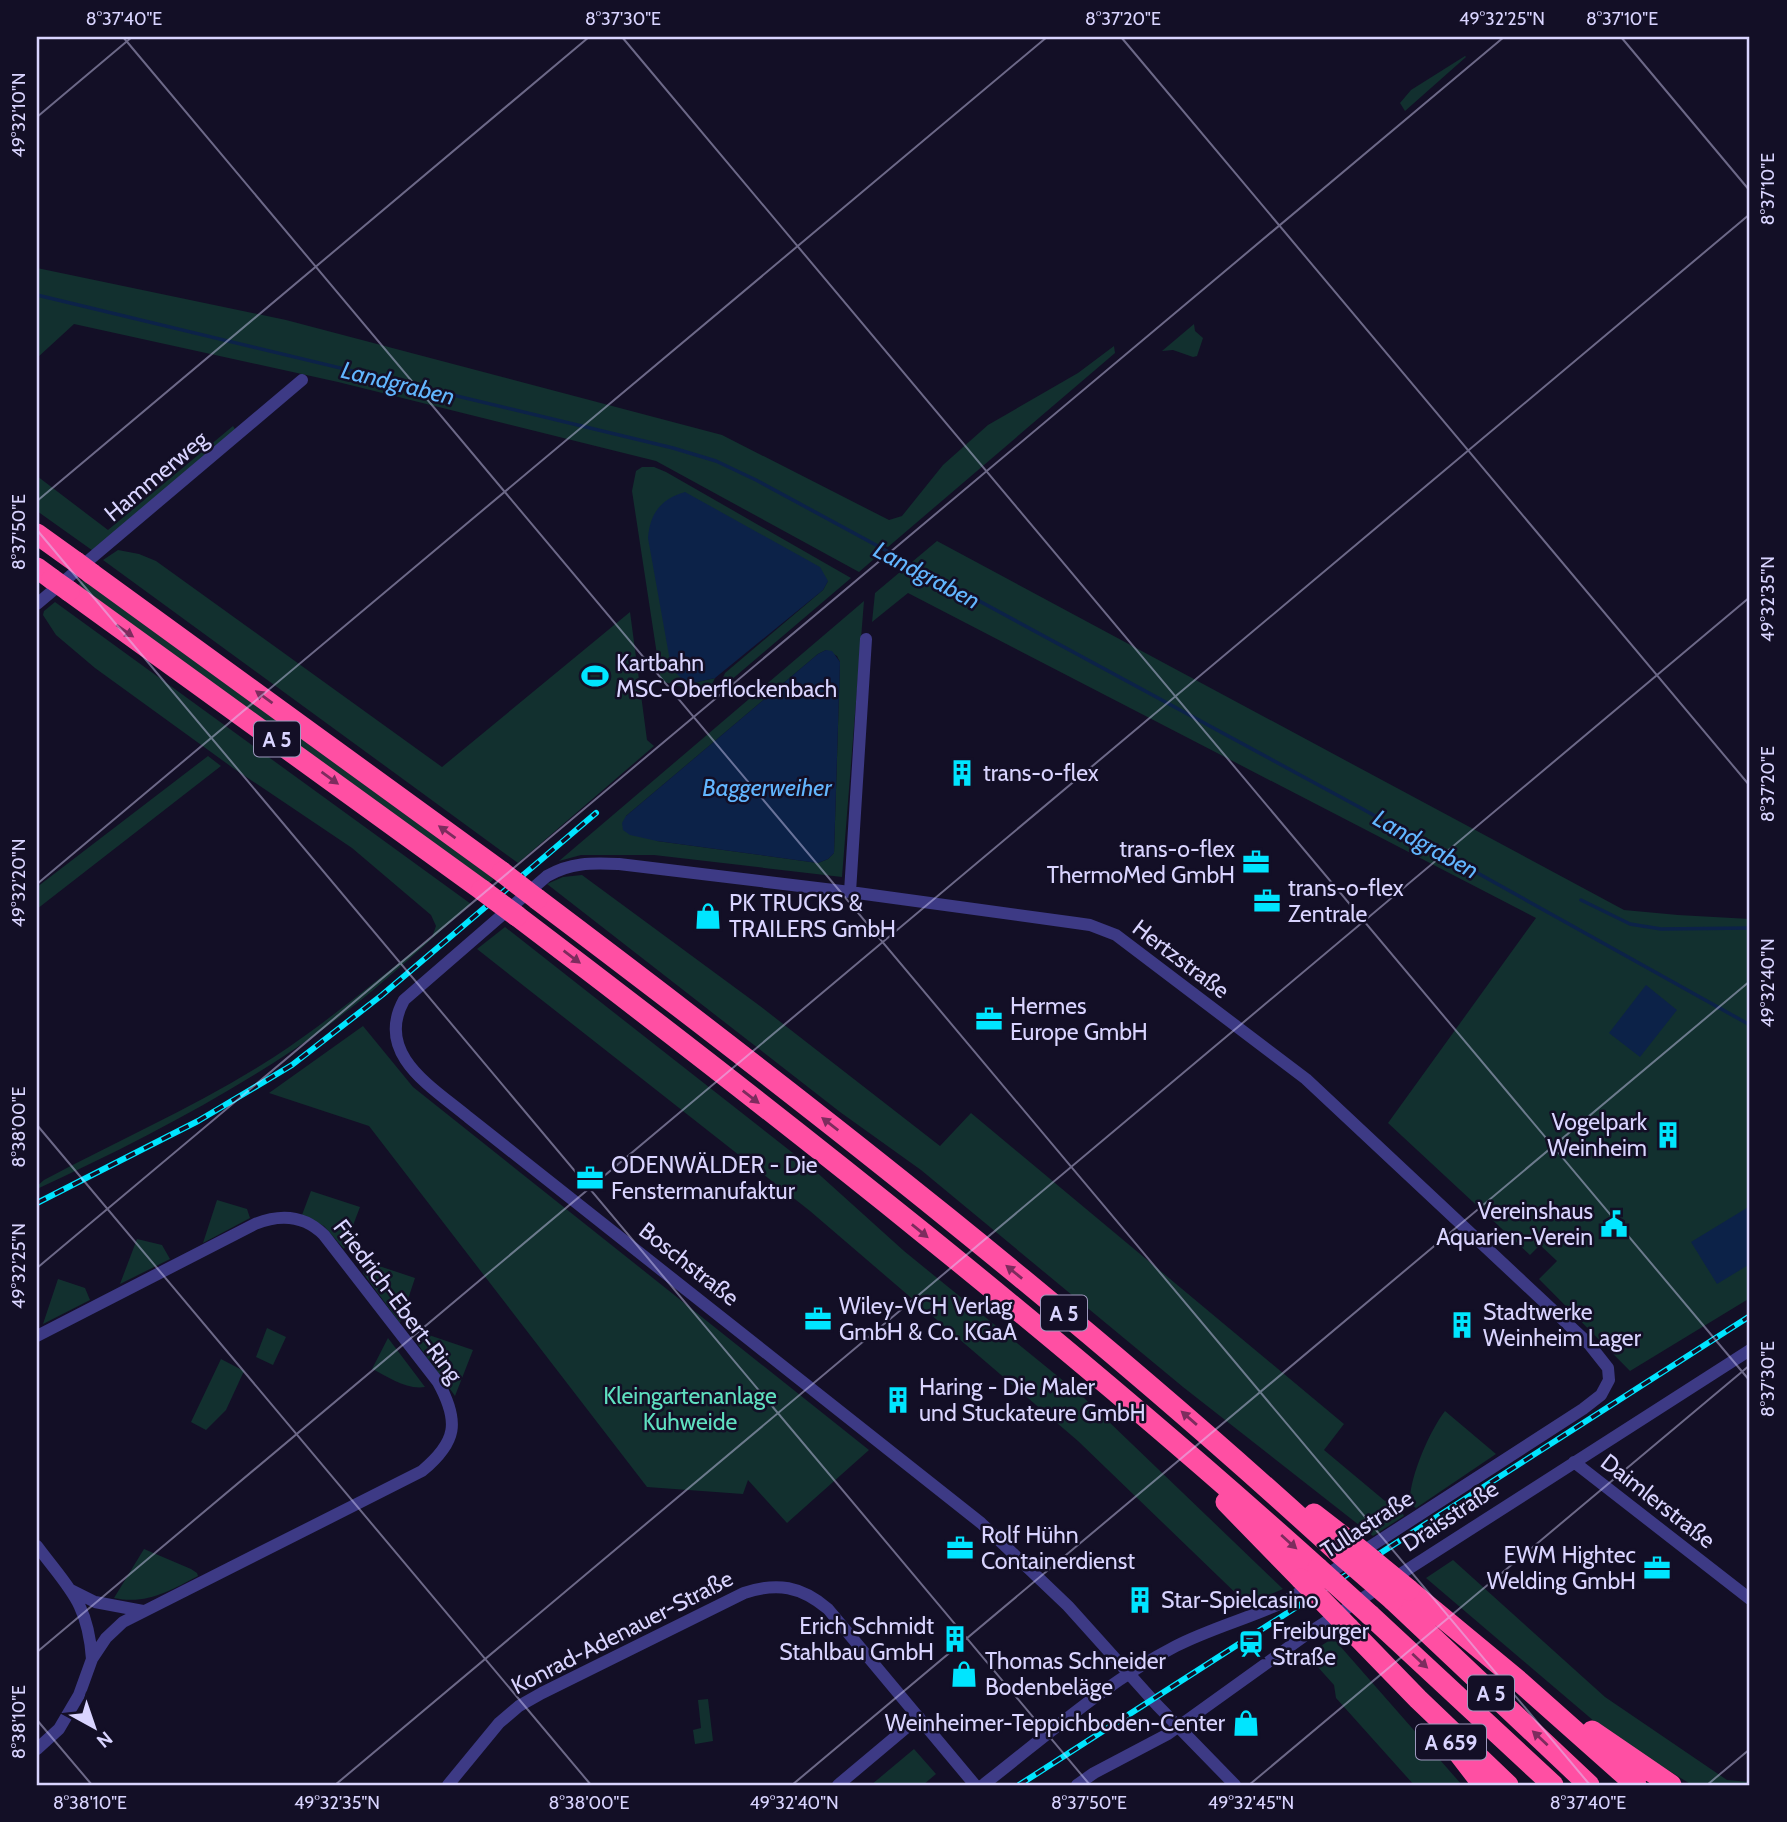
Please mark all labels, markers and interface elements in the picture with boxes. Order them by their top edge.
text: 8°37'40"E [86,8,162,30]
text: 8°37'30"E [585,8,661,30]
text: 8°37'20"E [1085,8,1161,30]
text: 49°32'25"N [1459,8,1545,30]
text: 8°37'10"E [1586,8,1658,30]
text: 49°32'10"N [8,72,30,158]
text: 8°37'10"E [1757,153,1779,225]
water label: Landgraben [338,355,458,411]
street label: Hammerweg [99,424,214,527]
text: 8°37'50"E [8,494,30,570]
water label: Landgraben [869,535,985,615]
text: 49°32'35"N [1757,556,1779,642]
one-way arrow [116,624,134,638]
place label: Kartbahn MSC-Oberflockenbach [616,649,837,703]
sports icon: Kartbahn MSC-Oberflockenbach [580,661,610,691]
one-way arrow [255,690,273,704]
road number: A 5 [254,722,300,756]
text: 8°37'20"E [1757,746,1779,822]
building icon: trans-o-flex [947,758,977,788]
place label: trans-o-flex [983,759,1099,787]
one-way arrow [320,771,339,785]
water label: Baggerweiher [702,773,833,802]
water label: Landgraben [1368,803,1484,885]
one-way arrow [438,825,456,839]
place label: trans-o-flex ThermoMed GmbH [1047,835,1235,889]
text: 49°32'20"N [8,839,30,927]
office icon: trans-o-flex ThermoMed GmbH [1241,847,1271,877]
place label: trans-o-flex Zentrale [1288,874,1404,928]
office icon: trans-o-flex Zentrale [1252,886,1282,916]
place label: PK TRUCKS & TRAILERS GmbH [729,889,896,943]
shop icon: PK TRUCKS & TRAILERS GmbH [693,901,723,931]
street label: Hertzstraße [1127,914,1235,1005]
text: 49°32'40"N [1757,938,1779,1028]
one-way arrow [562,950,580,965]
place label: Hermes Europe GmbH [1010,992,1148,1046]
office icon: Hermes Europe GmbH [974,1004,1004,1034]
text: 8°38'00"E [8,1087,30,1167]
one-way arrow [742,1089,760,1104]
place label: Vogelpark Weinheim [1547,1108,1648,1162]
one-way arrow [822,1116,840,1131]
building icon: Vogelpark Weinheim [1653,1120,1683,1150]
place label: ODENWÄLDER - Die Fenstermanufaktur [611,1151,818,1205]
office icon: ODENWÄLDER - Die Fenstermanufaktur [575,1163,605,1193]
place label: Vereinshaus Aquarien-Verein [1436,1197,1593,1251]
public building icon: Vereinshaus Aquarien-Verein [1599,1209,1629,1239]
street label: Friedrich-Ebert-Ring [327,1214,469,1389]
street label: Boschstraße [633,1216,745,1312]
text: 49°32'25"N [8,1223,30,1309]
one-way arrow [911,1223,928,1238]
one-way arrow [1006,1265,1024,1280]
place label: Wiley-VCH Verlag GmbH & Co. KGaA [839,1292,1017,1346]
road number: A 5 [1041,1296,1087,1330]
place label: Stadtwerke Weinheim Lager [1483,1298,1642,1352]
office icon: Wiley-VCH Verlag GmbH & Co. KGaA [803,1304,833,1334]
building icon: Stadtwerke Weinheim Lager [1447,1310,1477,1340]
text: 8°37'30"E [1757,1341,1779,1417]
place label: Haring - Die Maler und Stuckateure GmbH [919,1373,1146,1427]
park label: Kleingartenanlage Kuhweide [603,1382,777,1436]
building icon: Haring - Die Maler und Stuckateure GmbH [883,1385,913,1415]
one-way arrow [1181,1411,1198,1426]
street label: Daimlerstraße [1595,1448,1721,1554]
street label: Draisstraße [1396,1474,1504,1558]
street label: Tullastraße [1316,1484,1419,1564]
place label: Rolf Hühn Containerdienst [981,1521,1135,1575]
office icon: Rolf Hühn Containerdienst [945,1533,975,1563]
one-way arrow [1280,1534,1298,1550]
place label: EWM Hightec Welding GmbH [1487,1541,1636,1595]
office icon: EWM Hightec Welding GmbH [1642,1553,1672,1583]
street label: Konrad-Adenauer-Straße [507,1564,738,1700]
building icon: Star-Spielcasino [1125,1585,1155,1615]
place label: Star-Spielcasino [1161,1586,1319,1614]
place label: Erich Schmidt Stahlbau GmbH [779,1612,934,1666]
place label: Freiburger Straße [1272,1617,1370,1671]
building icon: Erich Schmidt Stahlbau GmbH [940,1624,970,1654]
station icon: Freiburger Straße [1236,1629,1266,1659]
place label: Thomas Schneider Bodenbeläge [985,1647,1167,1701]
one-way arrow [1411,1653,1428,1669]
shop icon: Thomas Schneider Bodenbeläge [949,1659,979,1689]
road number: A 5 [1468,1676,1514,1710]
text: 8°38'10"E [8,1685,30,1759]
north arrow [60,1692,130,1762]
shop icon: Weinheimer-Teppichboden-Center [1231,1708,1261,1738]
place label: Weinheimer-Teppichboden-Center [885,1709,1226,1737]
road number: A 659 [1416,1724,1486,1760]
text: N [92,1727,117,1753]
one-way arrow [1532,1731,1549,1747]
text: 8°38'10"E [53,1792,127,1814]
text: 49°32'35"N [294,1792,380,1814]
text: 8°38'00"E [549,1792,629,1814]
text: 49°32'40"N [749,1792,839,1814]
text: 8°37'50"E [1051,1792,1127,1814]
text: 49°32'45"N [1208,1792,1294,1814]
text: 8°37'40"E [1550,1792,1626,1814]

